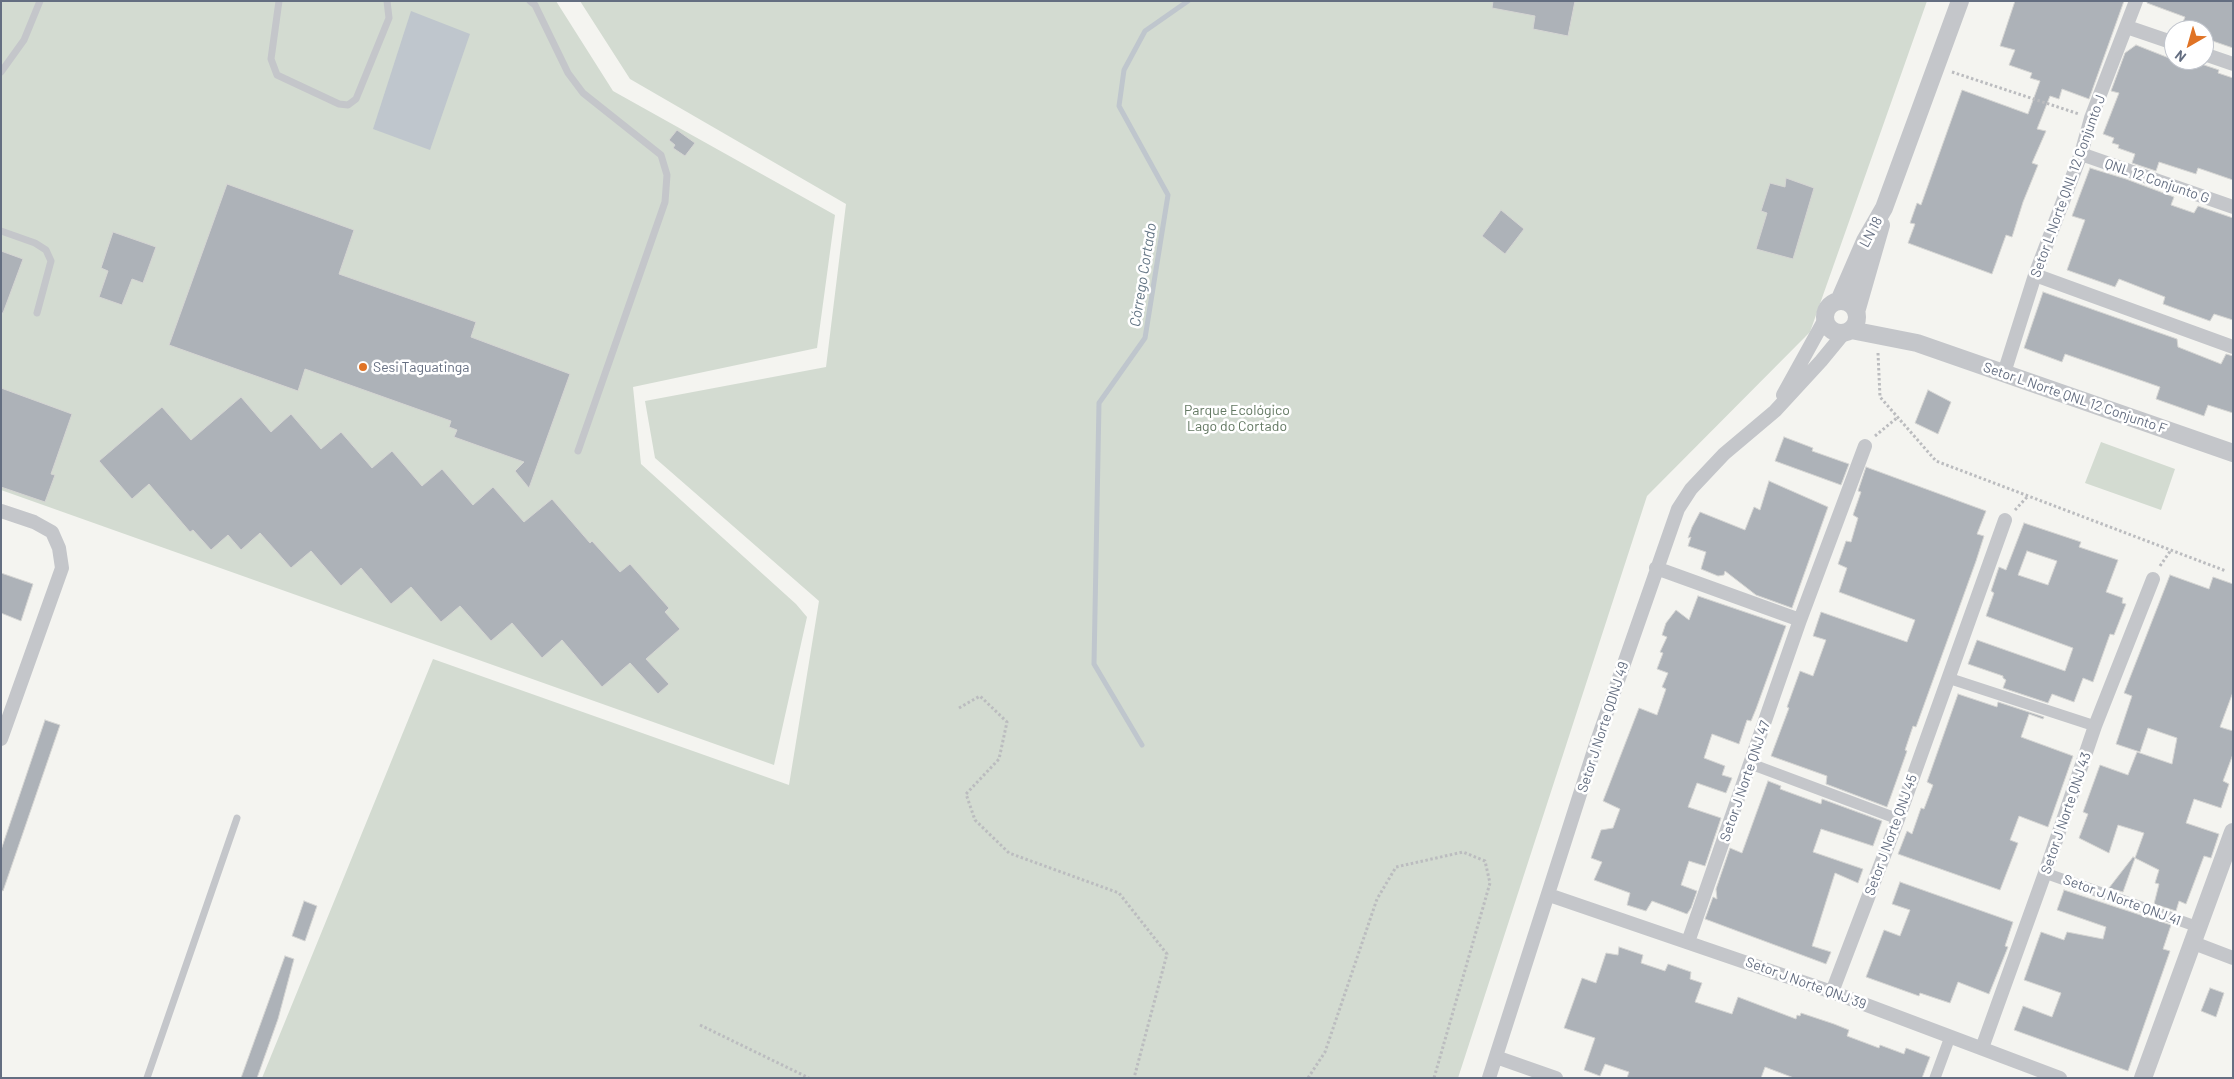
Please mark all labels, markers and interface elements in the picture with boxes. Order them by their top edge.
north arrow [2164,20,2214,70]
text: N [2171,47,2189,66]
street label: Setor L Norte QNL 12 Conjunto J [2027,92,2109,280]
street label: QNL 12 Conjunto G [2102,155,2212,207]
street label: LN 18 [1856,214,1886,250]
water label: Córrego Cortado [1126,222,1160,328]
place label: Sesi Taguatinga [373,359,469,375]
street label: Setor L Norte QNL 12 Conjunto F [1981,359,2169,437]
marker: Sesi Taguatinga [357,361,369,373]
park label: Parque Ecológico Lago do Cortado [1184,402,1290,434]
street label: Setor J Norte QDNJ 49 [1574,660,1632,794]
street label: Setor J Norte QNJ 47 [1716,718,1774,844]
street label: Setor J Norte QNJ 43 [2037,750,2095,876]
street label: Setor J Norte QNJ 45 [1861,772,1921,898]
street label: Setor J Norte QNJ 41 [2061,871,2183,929]
street label: Setor J Norte QNJ 39 [1743,953,1869,1013]

